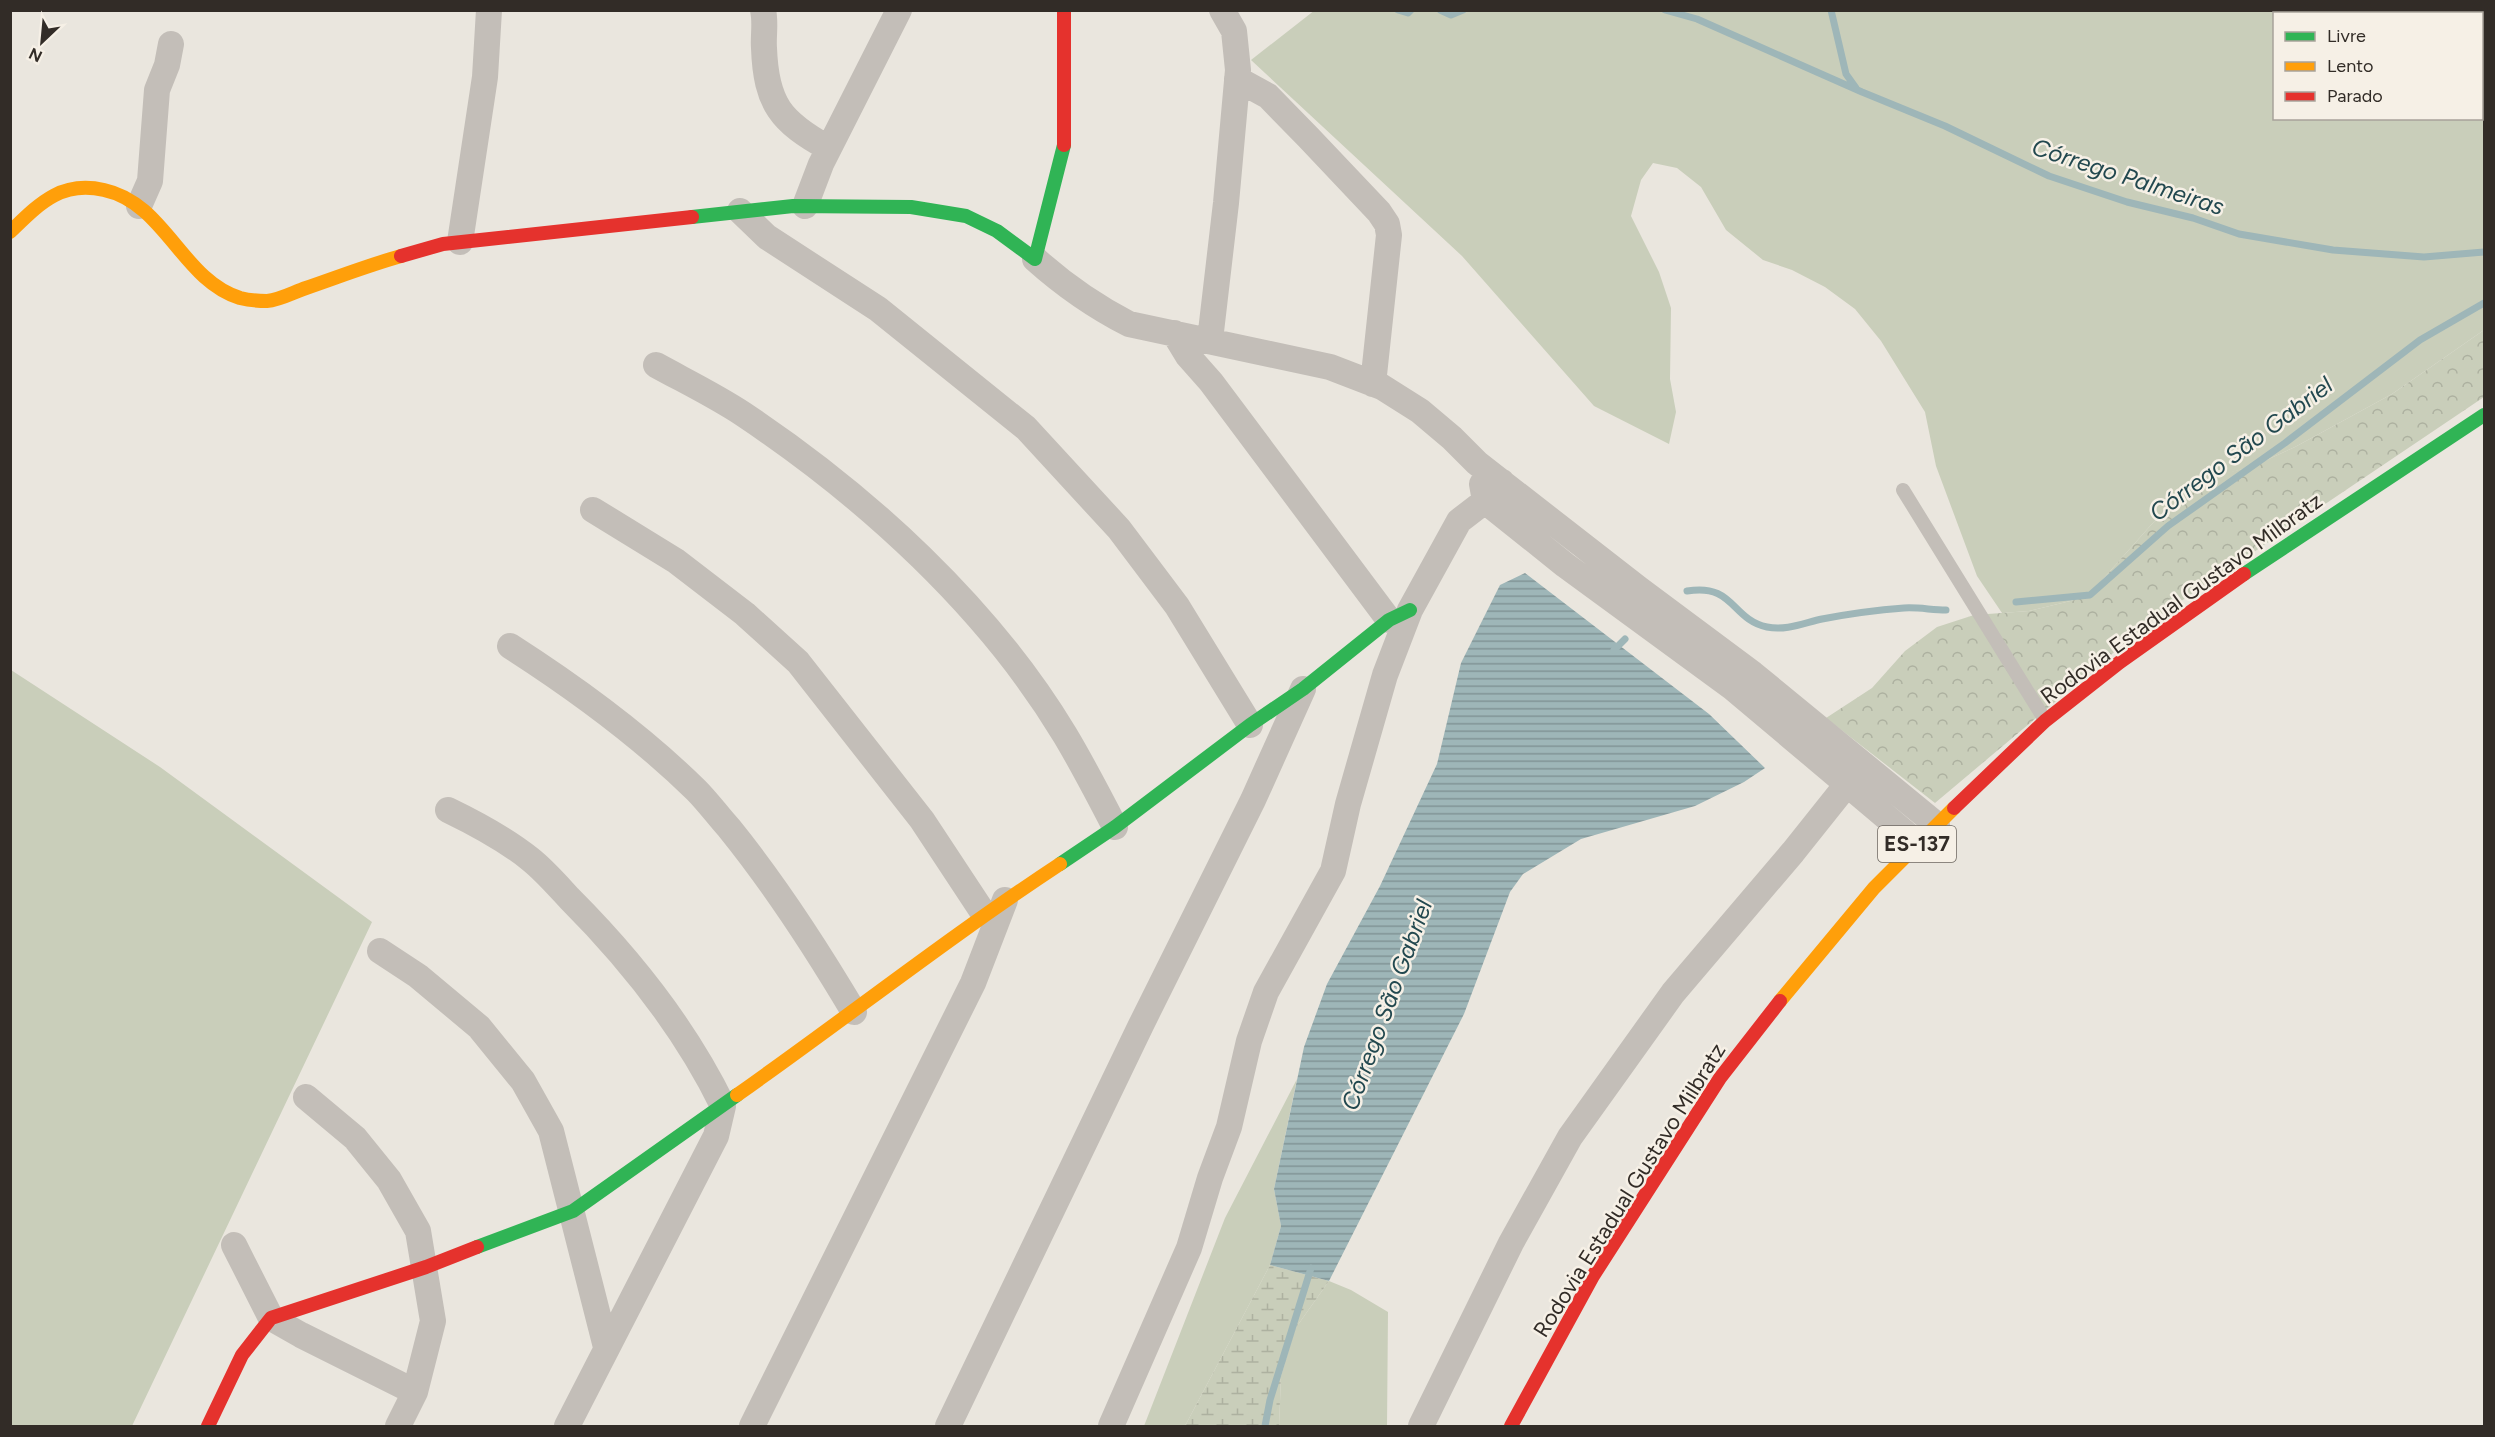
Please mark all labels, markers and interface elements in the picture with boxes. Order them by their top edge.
north arrow [12,12,72,72]
legend [2273,12,2483,120]
text: Livre [2327,25,2366,47]
text: N [26,44,45,66]
text: Lento [2327,55,2373,77]
text: Parado [2327,85,2383,107]
water label: Córrego Palmeiras [2028,132,2228,221]
water label: Córrego São Gabriel [2143,370,2339,527]
street label: Rodovia Estadual Gustavo Milbratz [2035,487,2327,710]
road number: ES-137 [1878,826,1956,862]
water label: Córrego São Gabriel [1335,895,1438,1114]
street label: Rodovia Estadual Gustavo Milbratz [1527,1038,1731,1342]

